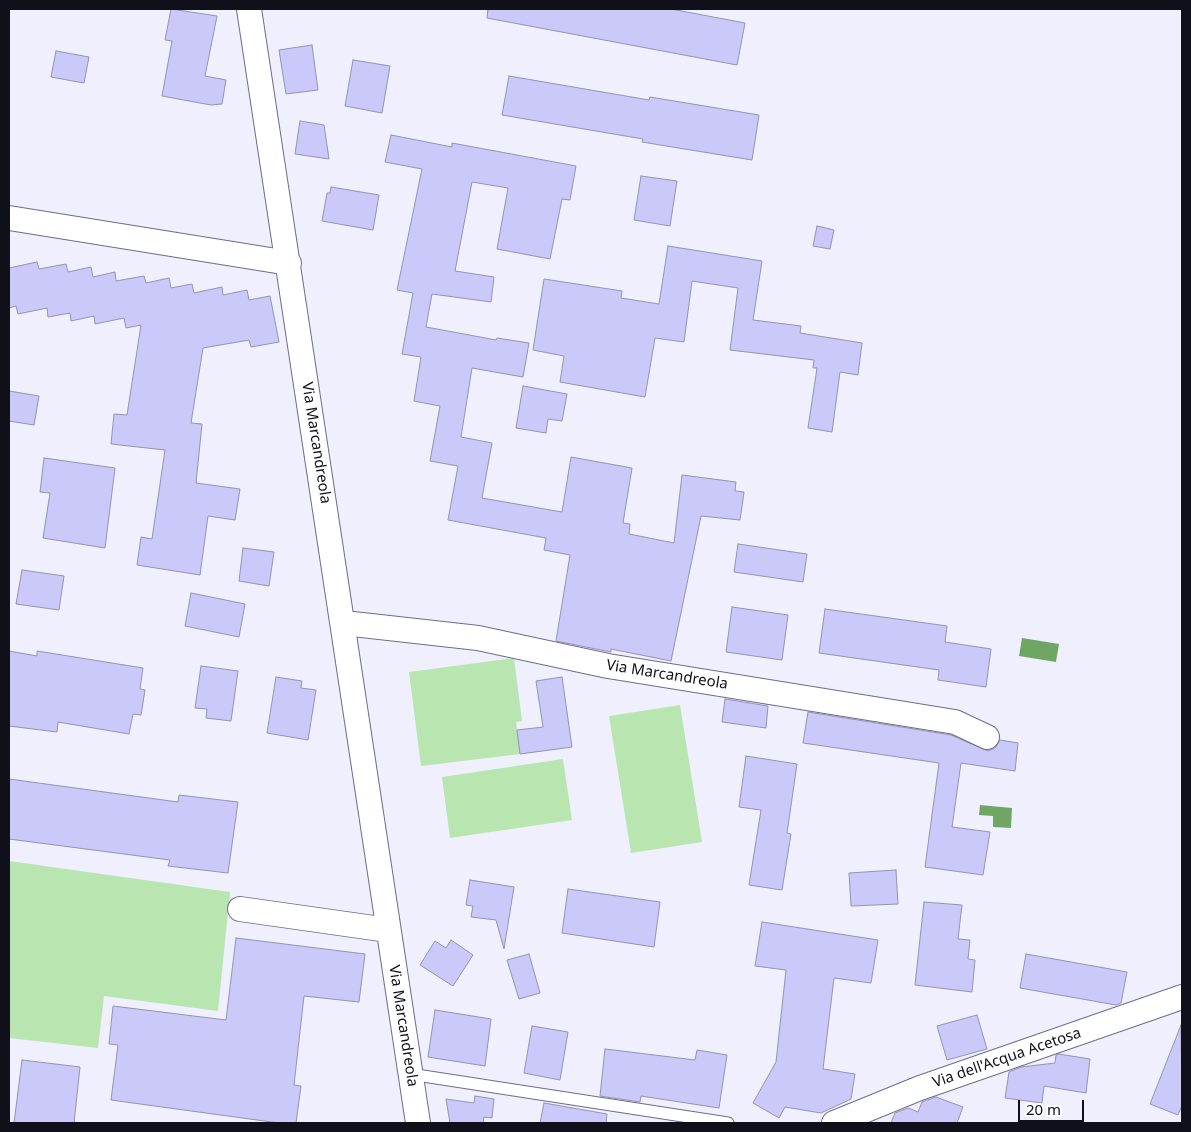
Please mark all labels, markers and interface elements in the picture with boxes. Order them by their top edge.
street label: Via Marcandreola [297,381,335,505]
street label: Via Marcandreola [605,656,729,694]
street label: Via Marcandreola [384,964,422,1088]
street label: Via dell'Acqua Acetosa [930,1024,1084,1092]
scale bar [1021,1090,1087,1122]
text: 20 m [1026,1099,1061,1119]

